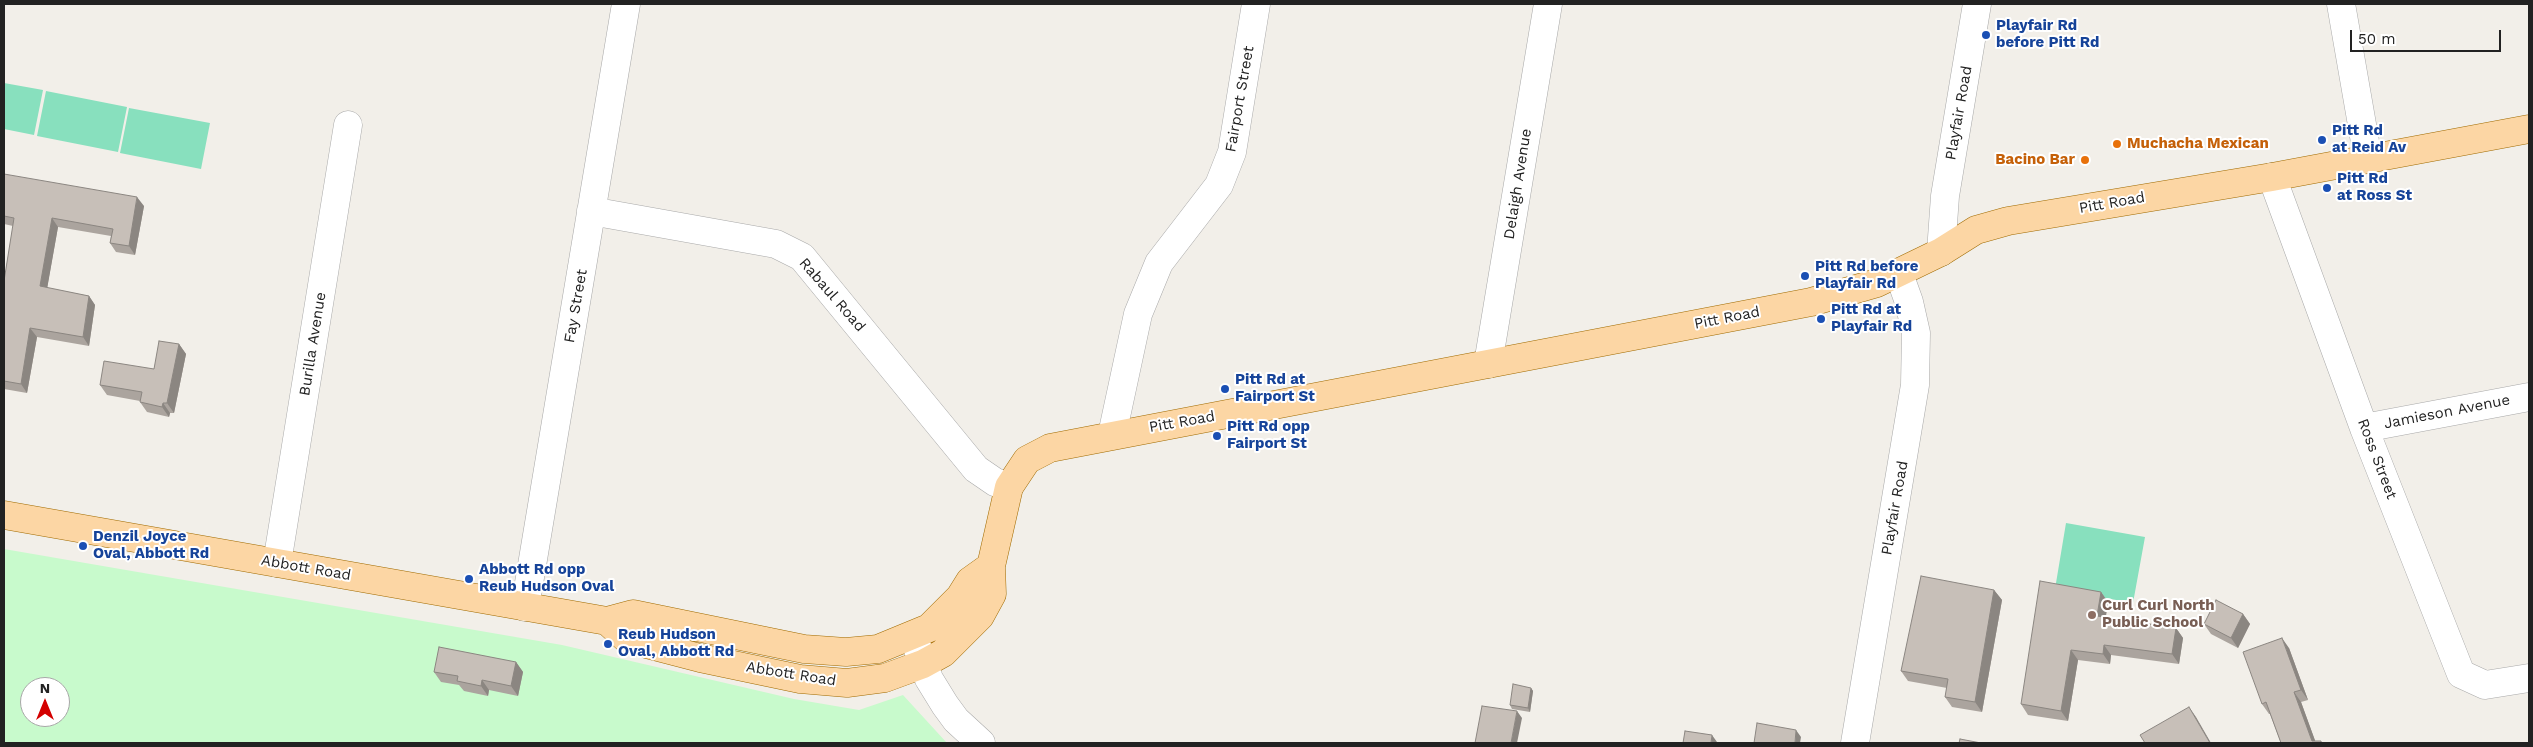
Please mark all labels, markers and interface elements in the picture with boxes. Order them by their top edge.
place label: Playfair Rd before Pitt Rd [1996,17,2099,52]
scale bar [2353,20,2504,52]
marker: Playfair Rd before Pitt Rd [1980,29,1992,41]
text: 50 m [2358,30,2395,48]
street label: Fairport Street [1222,44,1258,154]
street label: Playfair Road [1942,65,1976,161]
place label: Pitt Rd at Reid Av [2332,122,2406,157]
street label: Delaigh Avenue [1500,127,1536,241]
marker: Pitt Rd at Reid Av [2316,134,2328,146]
place label: Muchacha Mexican [2127,135,2269,153]
marker: Muchacha Mexican [2111,138,2123,150]
place label: Bacino Bar [1995,151,2075,169]
marker: Bacino Bar [2079,154,2091,166]
place label: Pitt Rd at Ross St [2337,170,2412,205]
marker: Pitt Rd at Ross St [2321,182,2333,194]
street label: Pitt Road [2078,188,2146,218]
street label: Rabaul Road [795,254,869,336]
place label: Pitt Rd before Playfair Rd [1815,258,1918,293]
street label: Fay Street [561,268,591,344]
marker: Pitt Rd before Playfair Rd [1799,270,1811,282]
street label: Burilla Avenue [296,291,330,397]
place label: Pitt Rd at Playfair Rd [1831,301,1912,336]
street label: Pitt Road [1693,303,1761,333]
marker: Pitt Rd at Playfair Rd [1815,313,1827,325]
place label: Pitt Rd at Fairport St [1235,371,1315,406]
marker: Pitt Rd at Fairport St [1219,383,1231,395]
street label: Jamieson Avenue [2382,391,2512,433]
street label: Pitt Road [1148,407,1216,437]
street label: Ross Street [2353,416,2401,502]
place label: Pitt Rd opp Fairport St [1227,418,1310,453]
marker: Pitt Rd opp Fairport St [1211,430,1223,442]
street label: Playfair Road [1878,460,1912,556]
place label: Denzil Joyce Oval, Abbott Rd [93,528,209,563]
marker: Denzil Joyce Oval, Abbott Rd [77,540,89,552]
street label: Abbott Road [260,551,352,585]
place label: Abbott Rd opp Reub Hudson Oval [479,561,614,596]
marker: Abbott Rd opp Reub Hudson Oval [463,573,475,585]
place label: Curl Curl North Public School [2102,597,2215,632]
marker: Curl Curl North Public School [2086,609,2098,621]
place label: Reub Hudson Oval, Abbott Rd [618,626,734,661]
marker: Reub Hudson Oval, Abbott Rd [602,638,614,650]
street label: Abbott Road [745,658,837,690]
north arrow [20,677,70,727]
text: N [40,680,50,696]

